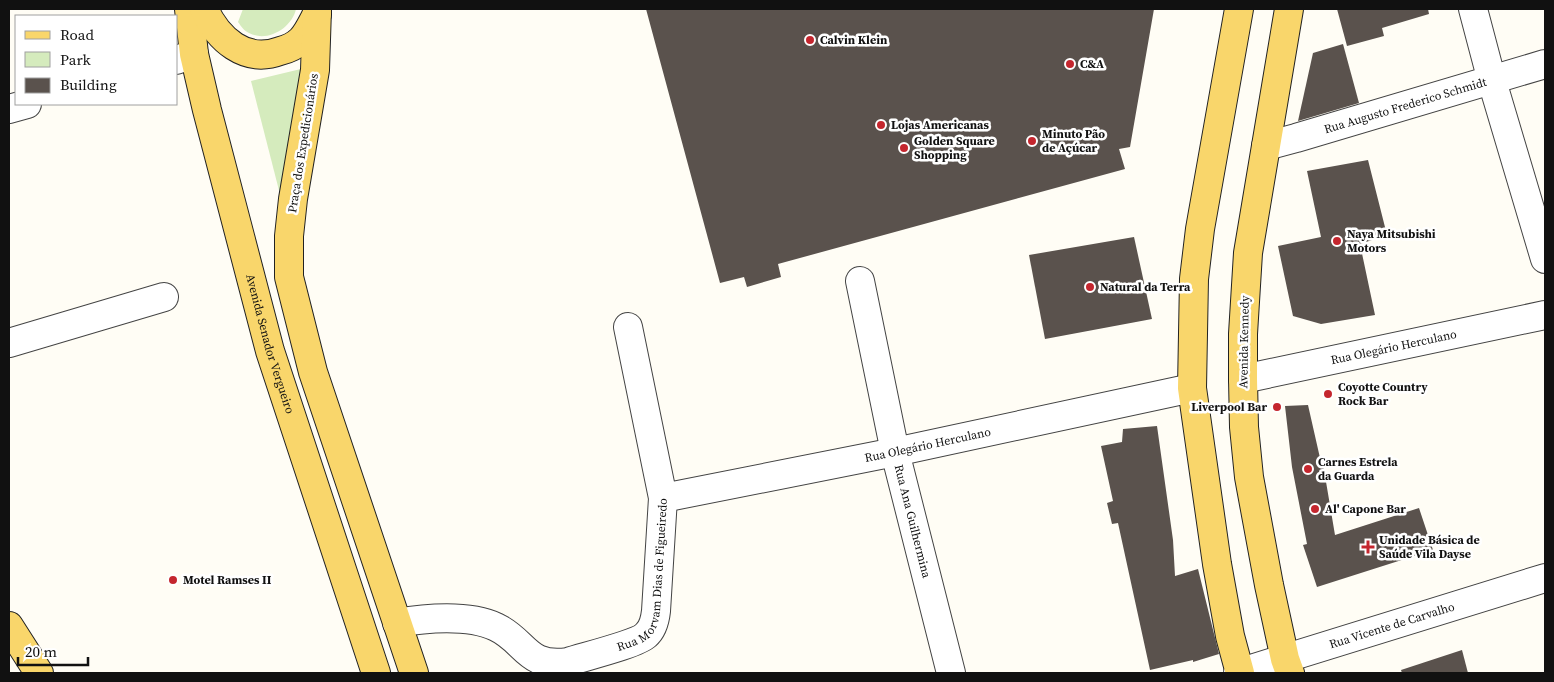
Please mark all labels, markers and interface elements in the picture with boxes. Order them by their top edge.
legend [15,15,178,105]
text: Road [60,24,94,45]
place label: Calvin Klein [820,32,888,48]
marker: Calvin Klein [804,34,816,46]
text: Park [60,49,92,70]
place label: C&A [1080,56,1104,72]
marker: C&A [1064,58,1076,70]
street label: Praça dos Expedicionários [284,72,322,214]
text: Building [60,74,117,95]
street label: Rua Augusto Frederico Schmidt [1322,74,1489,137]
place label: Lojas Americanas [891,117,989,133]
marker: Lojas Americanas [875,119,887,131]
place label: Minuto Pão de Açúcar [1042,126,1105,156]
place label: Golden Square Shopping [914,133,995,163]
marker: Minuto Pão de Açúcar [1026,135,1038,147]
marker: Golden Square Shopping [898,142,910,154]
place label: Naya Mitsubishi Motors [1347,226,1436,256]
marker: Naya Mitsubishi Motors [1331,235,1343,247]
street label: Avenida Senador Vergueiro [242,272,298,416]
place label: Natural da Terra [1100,279,1191,295]
marker: Natural da Terra [1084,281,1096,293]
street label: Avenida Kennedy [1235,295,1253,389]
street label: Rua Olegário Herculano [1329,326,1459,368]
place label: Coyotte Country Rock Bar [1338,379,1428,409]
marker: Coyotte Country Rock Bar [1322,388,1334,400]
place label: Liverpool Bar [1191,399,1267,415]
marker: Liverpool Bar [1271,401,1283,413]
street label: Rua Olegário Herculano [863,424,993,466]
place label: Carnes Estrela da Guarda [1318,454,1398,484]
street label: Rua Ana Guilhermina [891,463,935,580]
marker: Carnes Estrela da Guarda [1302,463,1314,475]
street label: Rua Morvam Dias de Figueiredo [615,497,671,655]
place label: Al' Capone Bar [1325,501,1406,517]
marker: Al' Capone Bar [1309,503,1321,515]
place label: Unidade Básica de Saúde Vila Dayse [1379,532,1480,562]
marker: Unidade Básica de Saúde Vila Dayse [1361,540,1375,554]
place label: Motel Ramses II [183,572,272,588]
marker: Motel Ramses II [167,574,179,586]
street label: Rua Vicente de Carvalho [1327,598,1457,652]
scale bar [18,634,88,666]
text: 20 m [25,641,57,662]

